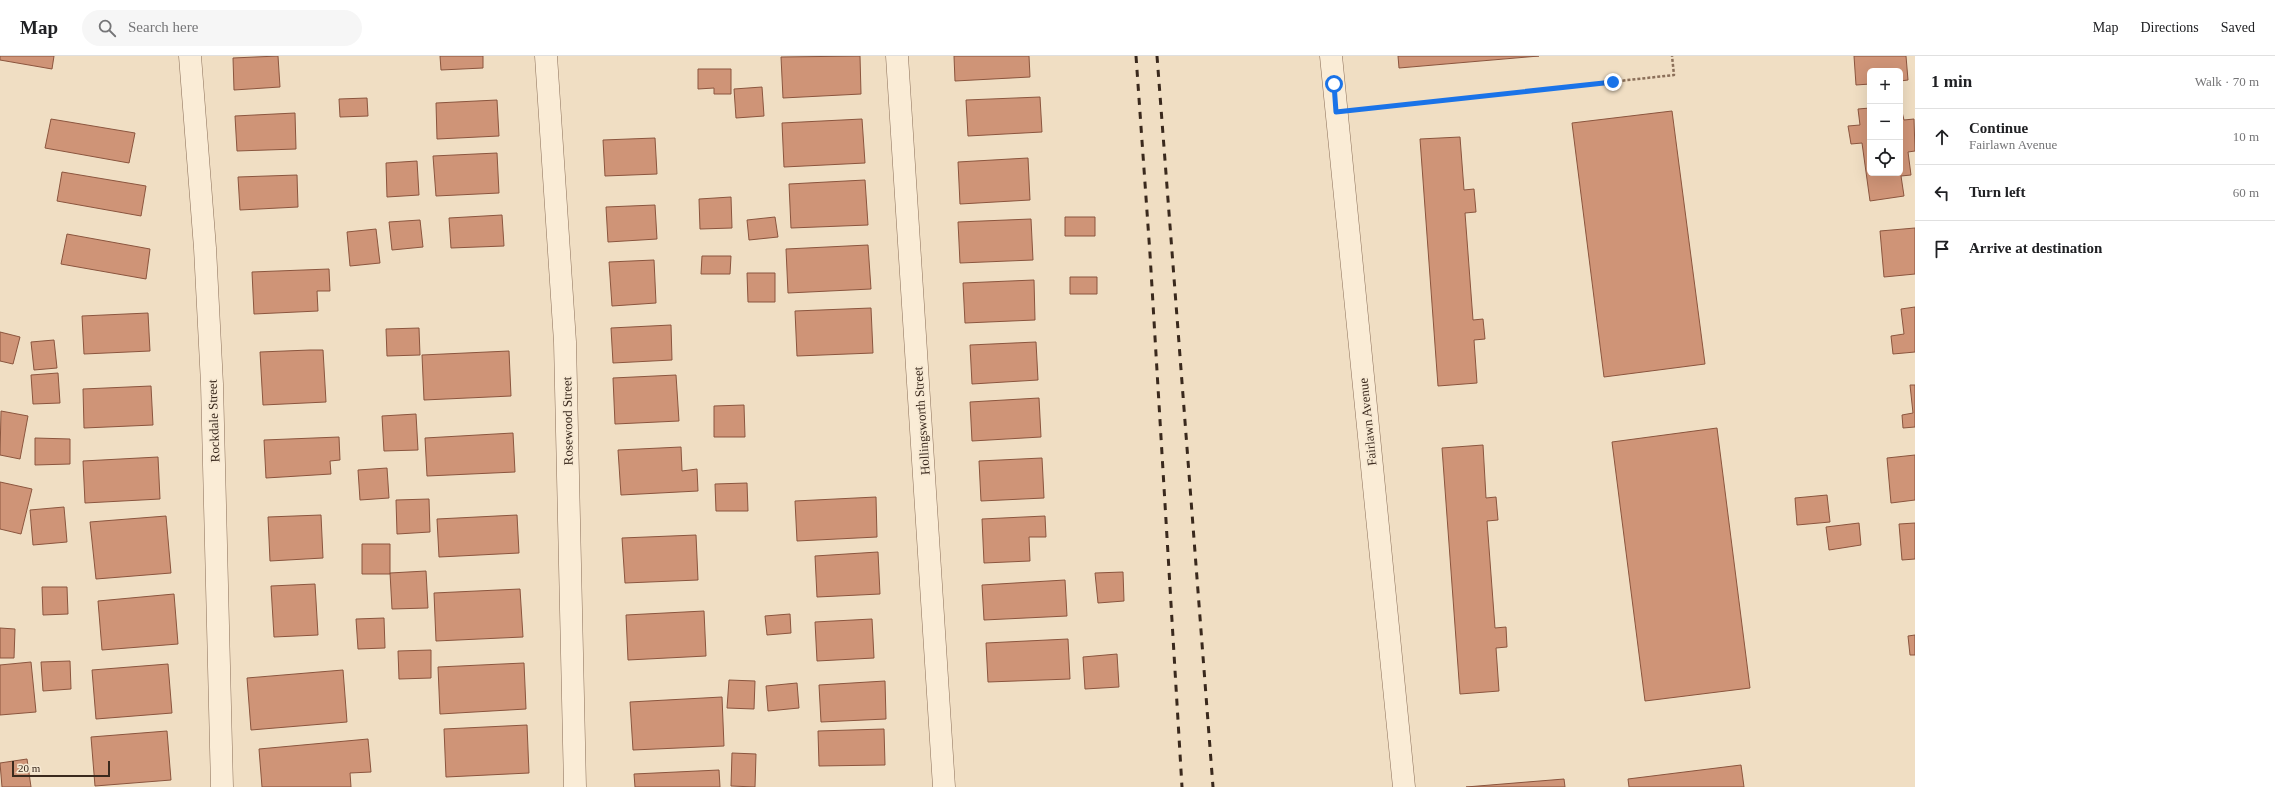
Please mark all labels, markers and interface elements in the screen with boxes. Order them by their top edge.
search box [82,10,362,46]
text: Map [20,17,58,38]
icon: search [96,17,118,39]
text: Search here [128,19,198,35]
text: Map [2093,20,2118,35]
text: Directions [2140,20,2199,35]
text: Saved [2221,20,2255,35]
map controls [1867,68,1903,176]
button: + [1867,68,1903,104]
text: 1 min [1931,72,1972,91]
route end [1604,73,1622,91]
text: Walk · 70 m [2195,74,2259,89]
route start [1325,75,1343,93]
button: − [1867,104,1903,140]
text: Continue [1969,120,2028,136]
icon: ahead [1931,126,1953,148]
text: 10 m [2233,129,2259,144]
text: Fairlawn Avenue [1969,137,2057,152]
button: locate [1867,140,1903,176]
icon: left [1931,182,1953,204]
text: Turn left [1969,184,2026,200]
text: 60 m [2233,185,2259,200]
icon: arrive [1931,238,1953,260]
text: Arrive at destination [1969,240,2102,256]
street label: Hollingsworth Street [910,366,933,476]
street label: Rosewood Street [559,376,576,465]
street label: Fairlawn Avenue [1355,377,1380,467]
street label: Rockdale Street [205,379,222,463]
scale bar [12,759,110,778]
text: 20 m [18,762,40,774]

